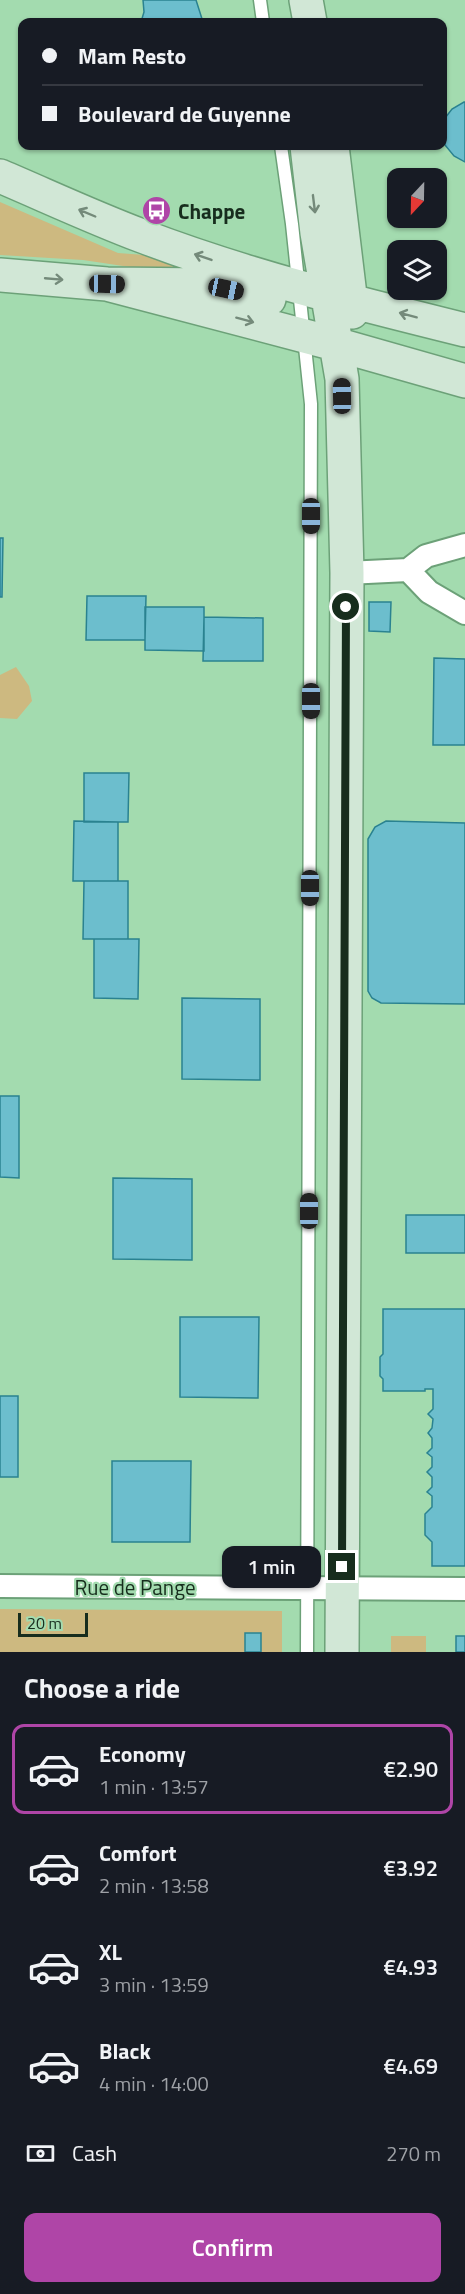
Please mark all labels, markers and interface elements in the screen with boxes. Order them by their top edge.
text: Mam Resto [78,39,186,73]
text: Boulevard de Guyenne [78,97,291,131]
north arrow [387,168,447,228]
map controls [387,168,447,300]
one-way arrow [309,193,320,213]
bus stop icon: Chappe [141,195,173,227]
place label: Chappe [178,195,245,227]
one-way arrow [78,207,96,218]
button: layers [387,240,447,300]
one-way arrow [194,251,213,262]
one-way arrow [43,274,63,285]
car [89,275,125,293]
car [207,276,245,302]
one-way arrow [399,309,418,321]
one-way arrow [235,314,254,326]
car [333,378,351,414]
car [302,498,320,534]
route start [332,593,359,620]
car [302,683,320,719]
car [301,870,319,906]
car [300,1193,318,1229]
callout: 1 min [222,1546,321,1588]
text: 1 min [247,1551,296,1582]
route end [328,1553,355,1580]
street label: Rue de Pange [74,1571,196,1603]
scale bar [18,1610,88,1638]
text: 20 m [27,1611,62,1635]
text: Choose a ride [24,1667,180,1708]
text: Economy [99,1737,186,1771]
icon: car [27,1742,81,1796]
text: €2.90 [383,1752,438,1786]
text: 1 min · 13:57 [99,1771,209,1802]
text: Comfort [99,1836,177,1870]
icon: car [27,1841,81,1895]
text: €3.92 [383,1851,438,1885]
text: 2 min · 13:58 [99,1870,209,1901]
text: XL [99,1935,122,1969]
icon: car [27,1940,81,1994]
text: €4.93 [383,1950,438,1984]
text: 3 min · 13:59 [99,1969,209,2000]
text: Black [99,2034,151,2068]
icon: car [27,2039,81,2093]
text: €4.69 [383,2049,438,2083]
text: 4 min · 14:00 [99,2068,209,2099]
text: Cash [72,2136,117,2170]
icon: cash [24,2137,57,2170]
text: 270 m [386,2138,441,2169]
button: Confirm [24,2213,441,2282]

